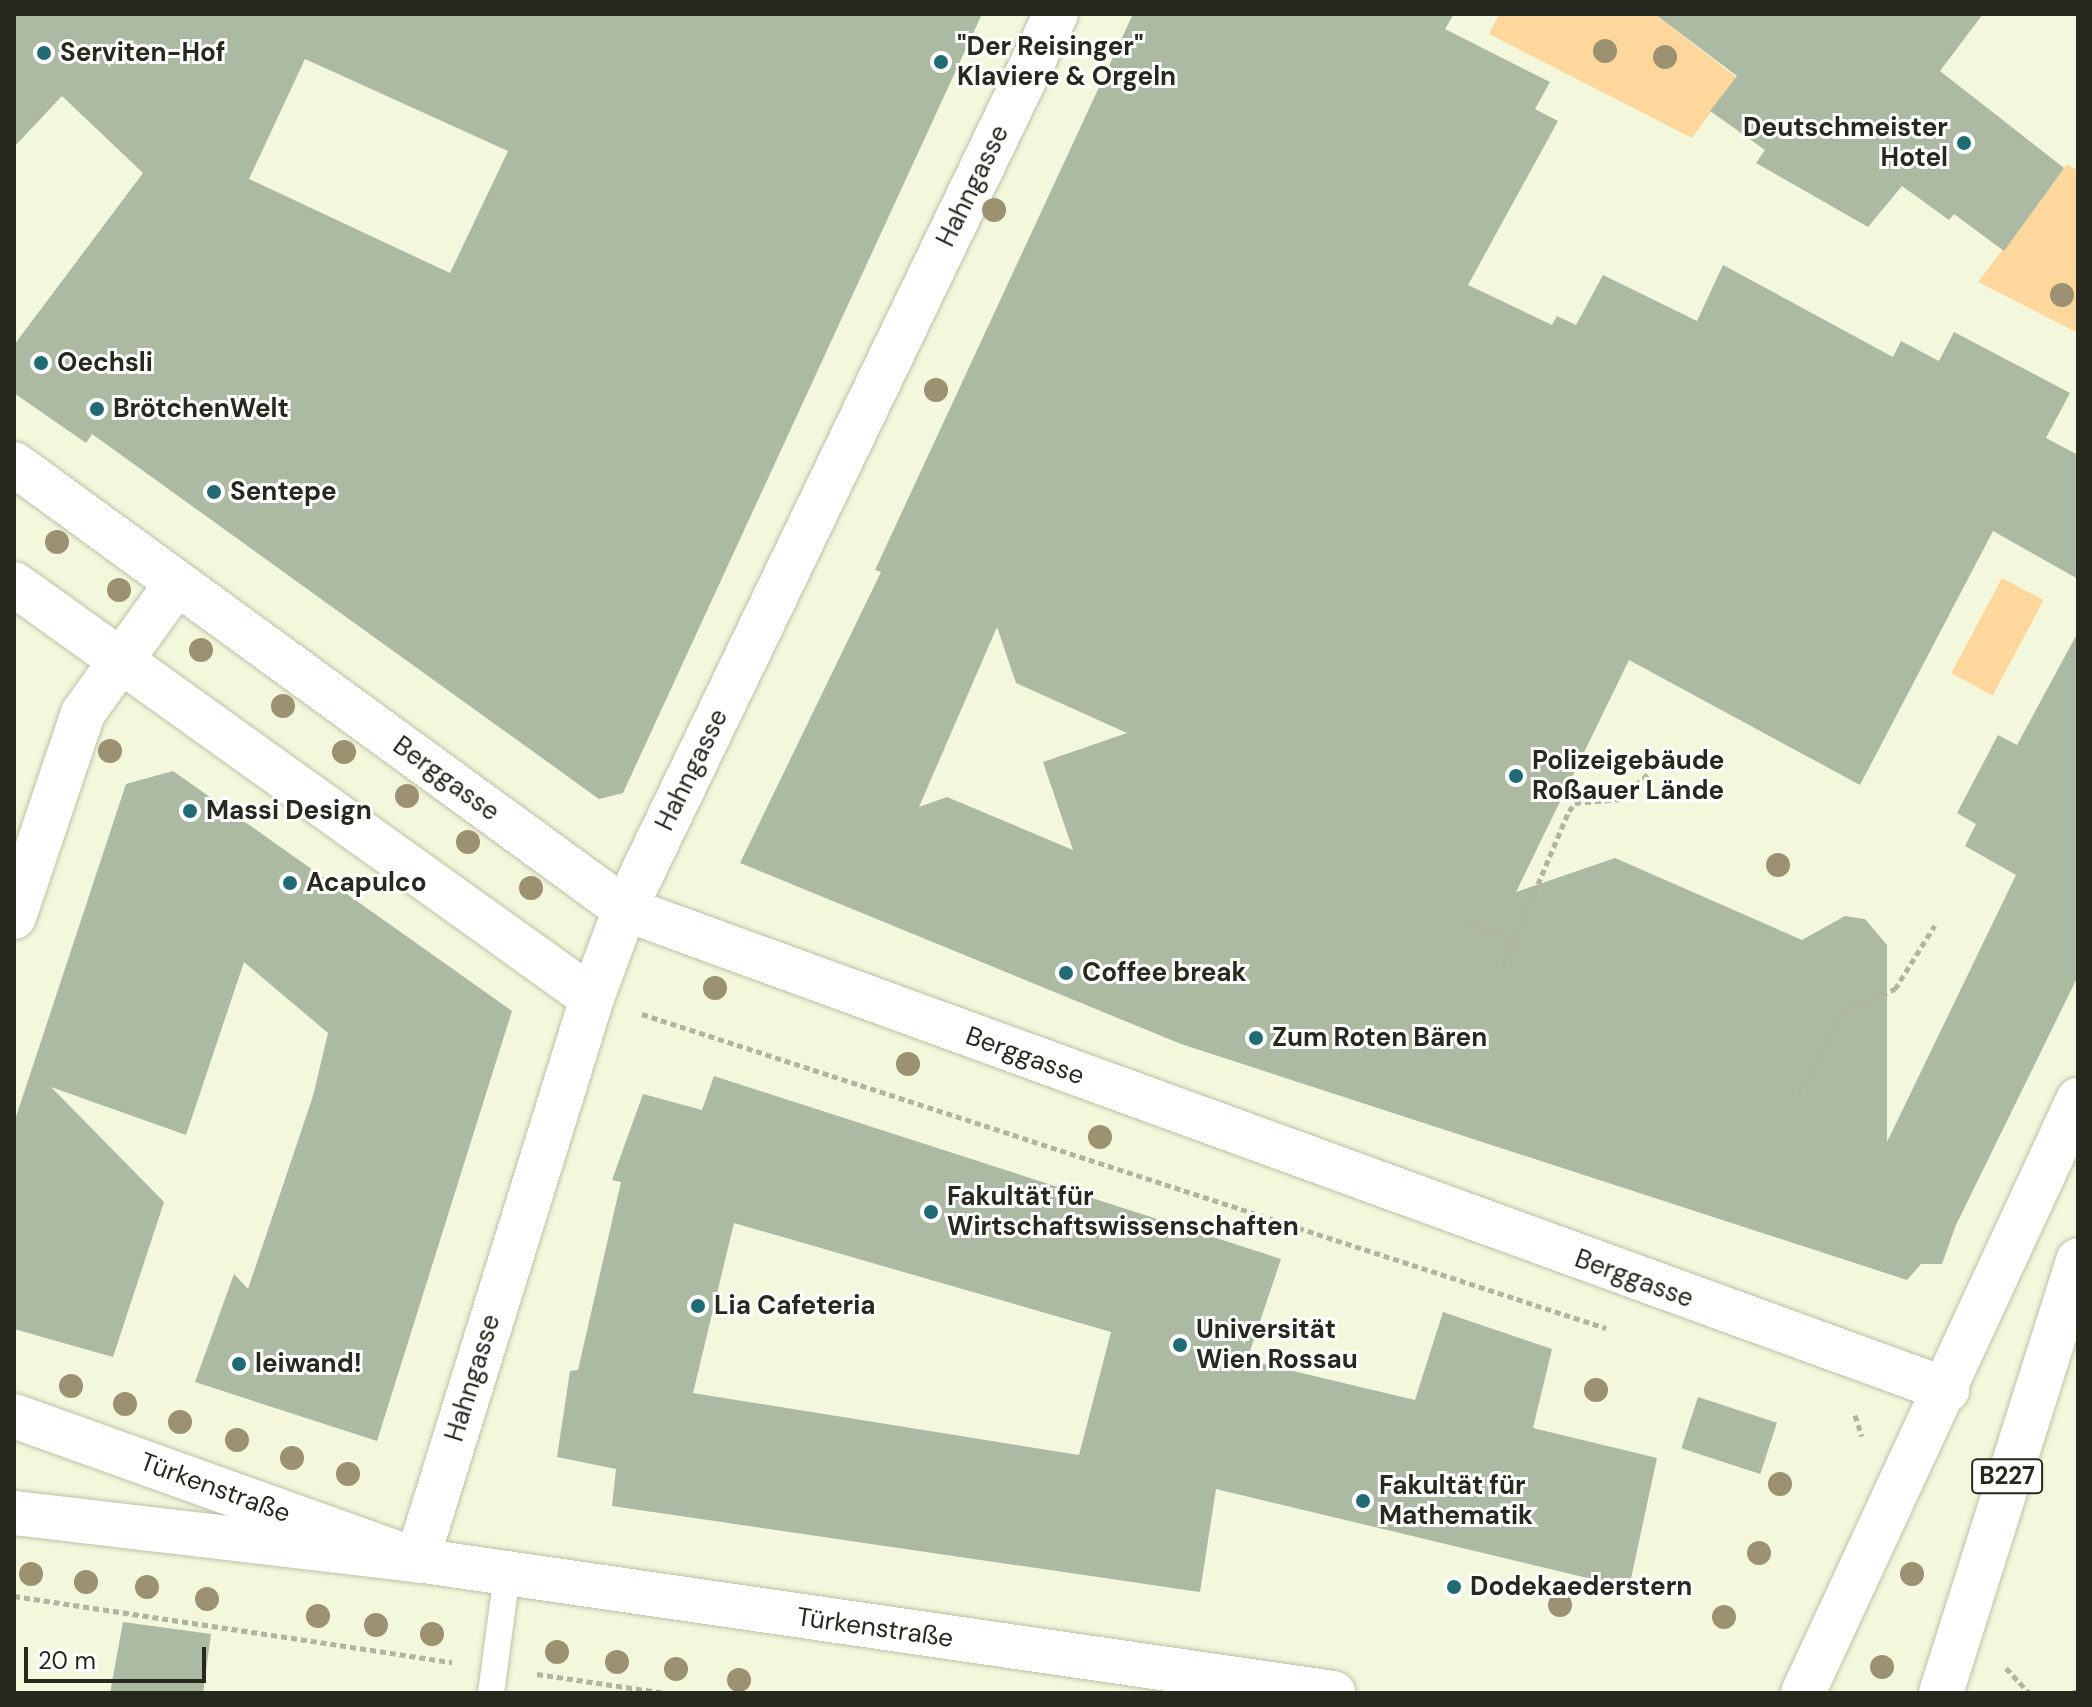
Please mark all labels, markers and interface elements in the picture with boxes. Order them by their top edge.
place label: "Der Reisinger" Klaviere & Orgeln [957,31,1176,92]
place label: Serviten-Hof [60,37,225,69]
marker: Serviten-Hof [35,44,53,62]
marker: "Der Reisinger" Klaviere & Orgeln [932,53,950,71]
place label: Deutschmeister Hotel [1743,112,1948,174]
street label: Hahngasse [930,120,1016,252]
marker: Deutschmeister Hotel [1955,134,1973,152]
place label: Oechsli [57,347,153,379]
marker: Oechsli [32,354,50,372]
place label: BrötchenWelt [113,393,289,425]
marker: BrötchenWelt [88,400,106,418]
place label: Sentepe [230,476,337,508]
marker: Sentepe [205,483,223,501]
street label: Hahngasse [649,704,735,836]
street label: Berggasse [387,730,505,828]
place label: Polizeigebäude Roßauer Lände [1532,745,1724,806]
marker: Polizeigebäude Roßauer Lände [1507,767,1525,785]
place label: Massi Design [206,795,372,827]
marker: Massi Design [181,802,199,820]
place label: Acapulco [306,867,426,899]
marker: Acapulco [281,874,299,892]
place label: Coffee break [1082,957,1247,989]
marker: Coffee break [1057,964,1075,982]
street label: Berggasse [962,1020,1088,1092]
place label: Zum Roten Bären [1272,1022,1487,1054]
marker: Zum Roten Bären [1247,1029,1265,1047]
place label: Fakultät für Wirtschaftswissenschaften [947,1181,1299,1242]
marker: Fakultät für Wirtschaftswissenschaften [922,1203,940,1221]
street label: Berggasse [1571,1243,1697,1315]
place label: Lia Cafeteria [714,1290,876,1322]
marker: Lia Cafeteria [689,1297,707,1315]
street label: Hahngasse [439,1311,507,1445]
place label: Universität Wien Rossau [1196,1314,1358,1376]
marker: Universität Wien Rossau [1171,1336,1189,1354]
place label: leiwand! [255,1348,362,1380]
marker: leiwand! [230,1355,248,1373]
street label: Türkenstraße [136,1446,294,1530]
road number: B227 [1971,1456,2043,1496]
place label: Fakultät für Mathematik [1379,1470,1533,1532]
marker: Fakultät für Mathematik [1354,1492,1372,1510]
place label: Dodekaederstern [1470,1571,1692,1603]
marker: Dodekaederstern [1445,1578,1463,1596]
street label: Türkenstraße [795,1602,955,1654]
scale bar [28,1631,210,1681]
text: 20 m [38,1645,96,1676]

